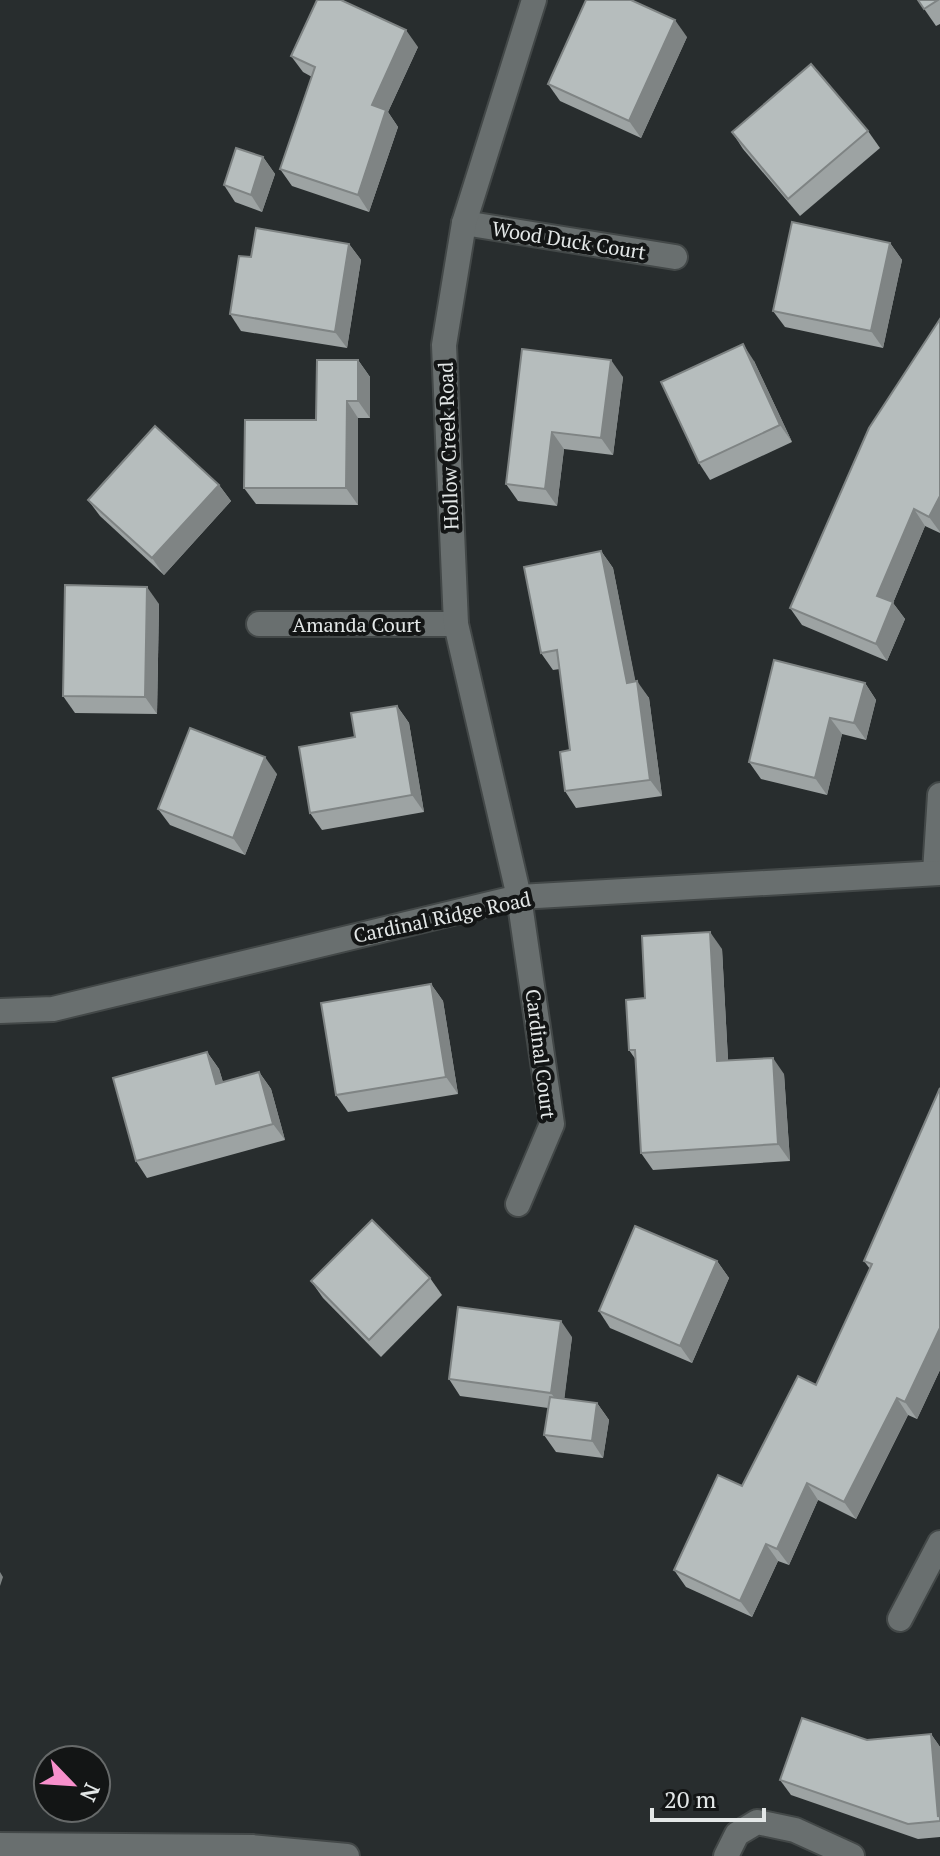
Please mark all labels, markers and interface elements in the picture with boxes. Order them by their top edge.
street label: Wood Duck Court [490,214,649,266]
street label: Hollow Creek Road [432,361,464,531]
street label: Amanda Court [293,611,422,638]
street label: Cardinal Ridge Road [351,885,533,949]
street label: Cardinal Court [520,987,562,1121]
north arrow [32,1744,112,1824]
scale bar [652,1772,764,1822]
text: N [74,1779,107,1807]
text: 20 m [664,1783,716,1815]

